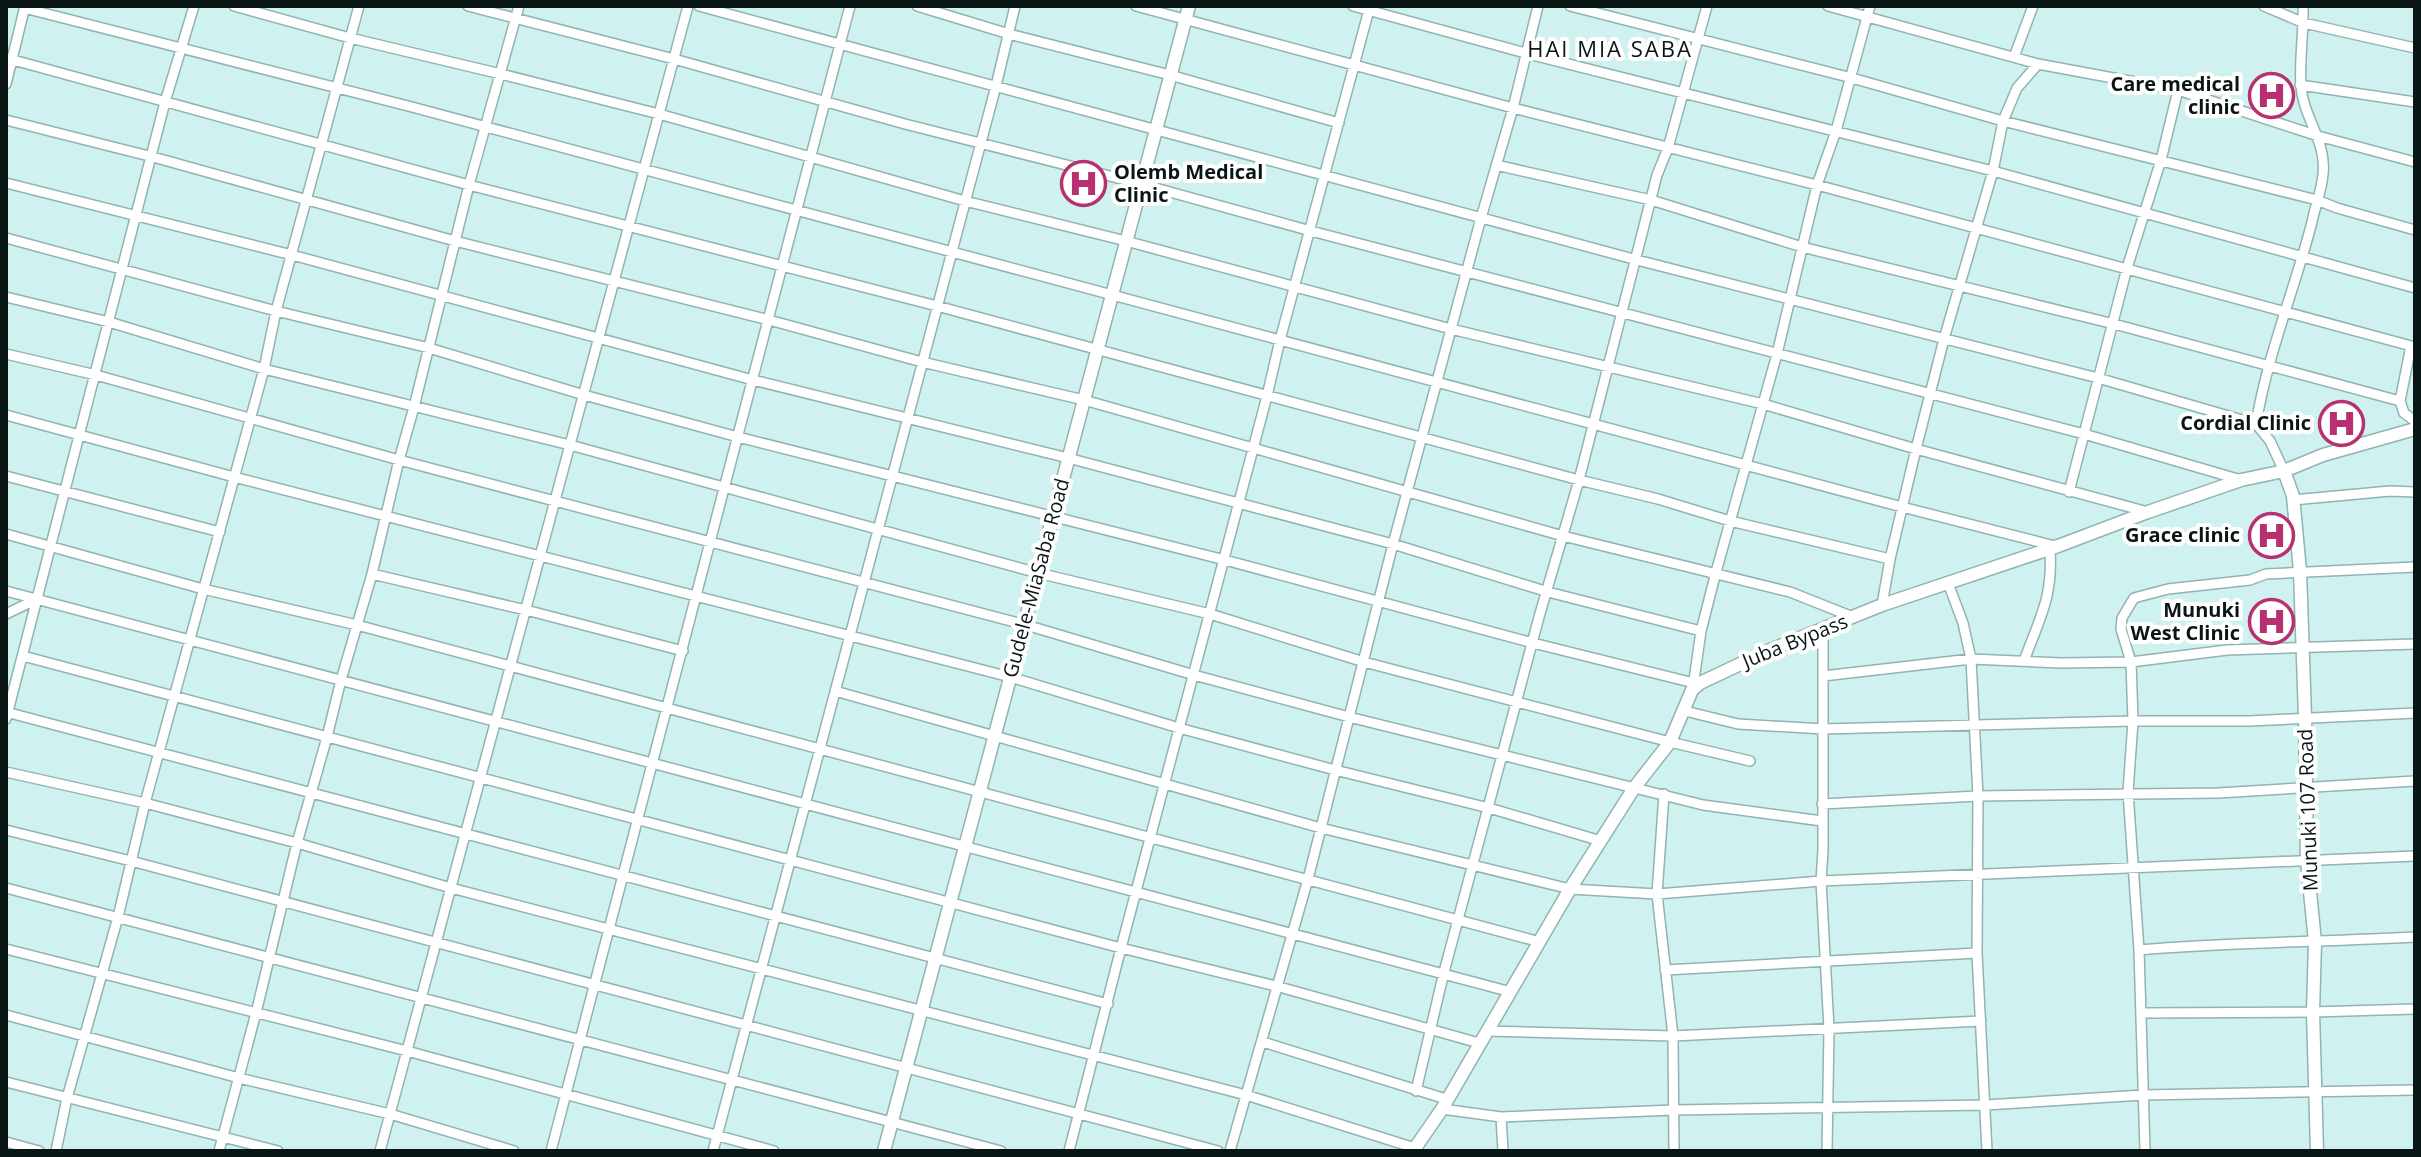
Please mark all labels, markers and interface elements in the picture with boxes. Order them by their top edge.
district label: HAI MIA SABA [1527,33,1693,63]
place label: Care medical clinic [2110,70,2240,120]
hospital icon: Care medical clinic [2247,72,2295,120]
place label: Olemb Medical Clinic [1114,158,1263,208]
hospital icon: Olemb Medical Clinic [1059,160,1107,208]
hospital icon: Cordial Clinic [2318,399,2366,447]
place label: Cordial Clinic [2180,409,2311,436]
street label: Gudele-MiaSaba Road [996,475,1075,681]
hospital icon: Grace clinic [2247,511,2295,559]
place label: Grace clinic [2125,521,2240,548]
place label: Munuki West Clinic [2131,596,2240,646]
hospital icon: Munuki West Clinic [2247,598,2295,646]
street label: Juba Bypass [1736,607,1852,675]
street label: Munuki 107 Road [2291,728,2324,892]

